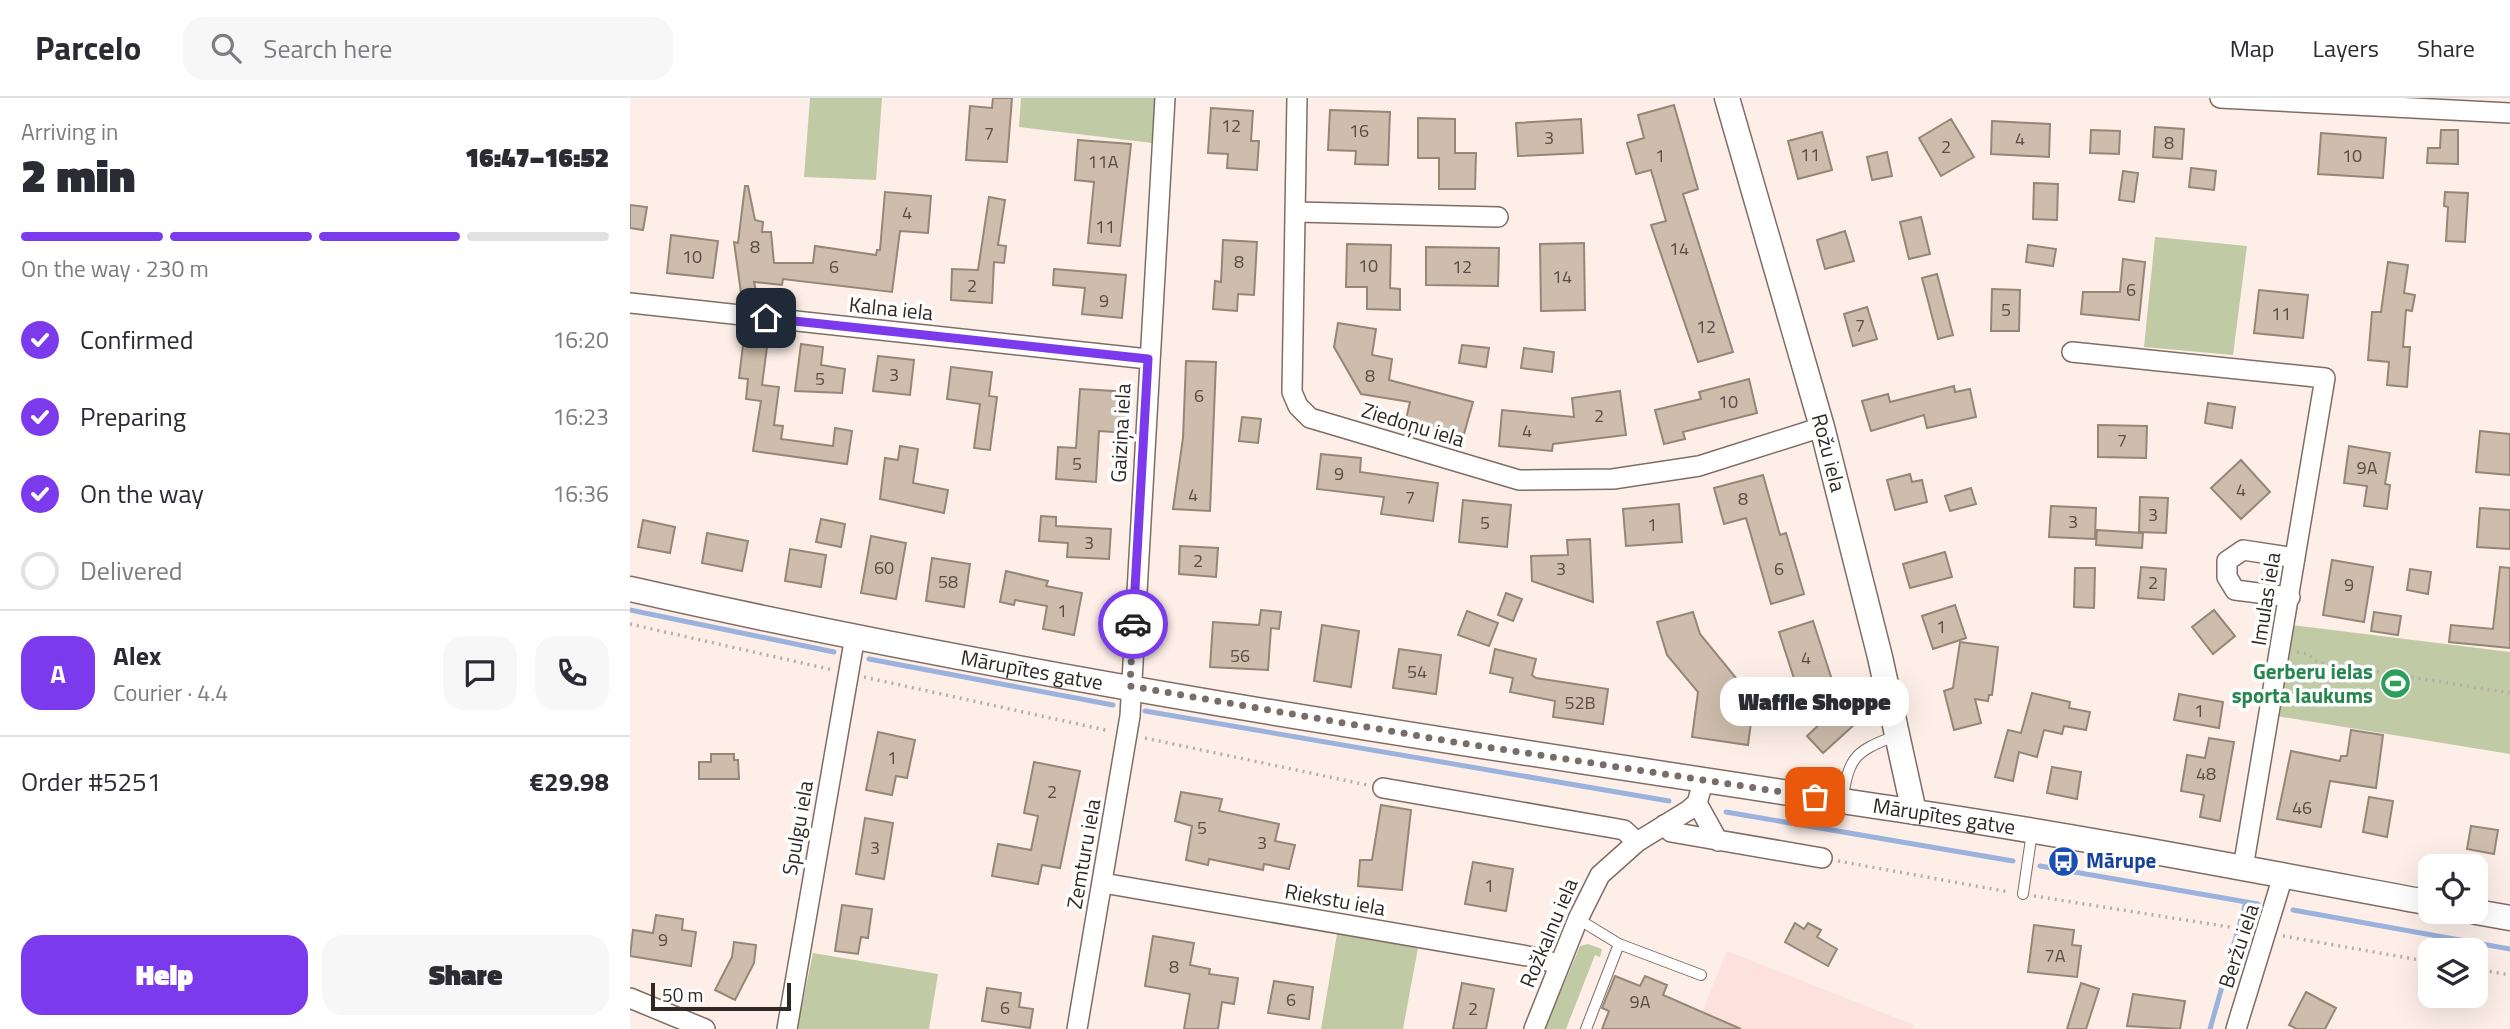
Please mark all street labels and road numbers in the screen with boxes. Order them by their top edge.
street label: Kalna iela [847,288,935,328]
street label: Gaiziņa iela [1101,382,1139,483]
street label: Ziedoņu iela [1358,393,1469,455]
street label: Rožu iela [1804,409,1855,496]
street label: Imulas iela [2242,549,2288,648]
street label: Mārupītes gatve [958,641,1106,698]
street label: Spulgu iela [773,778,821,878]
street label: Mārupītes gatve [1871,789,2018,843]
street label: Zemturu iela [1058,796,1109,911]
street label: Rožkalnu iela [1511,872,1586,992]
street label: Riekstu iela [1282,874,1388,924]
street label: Beržu iela [2209,899,2267,992]

